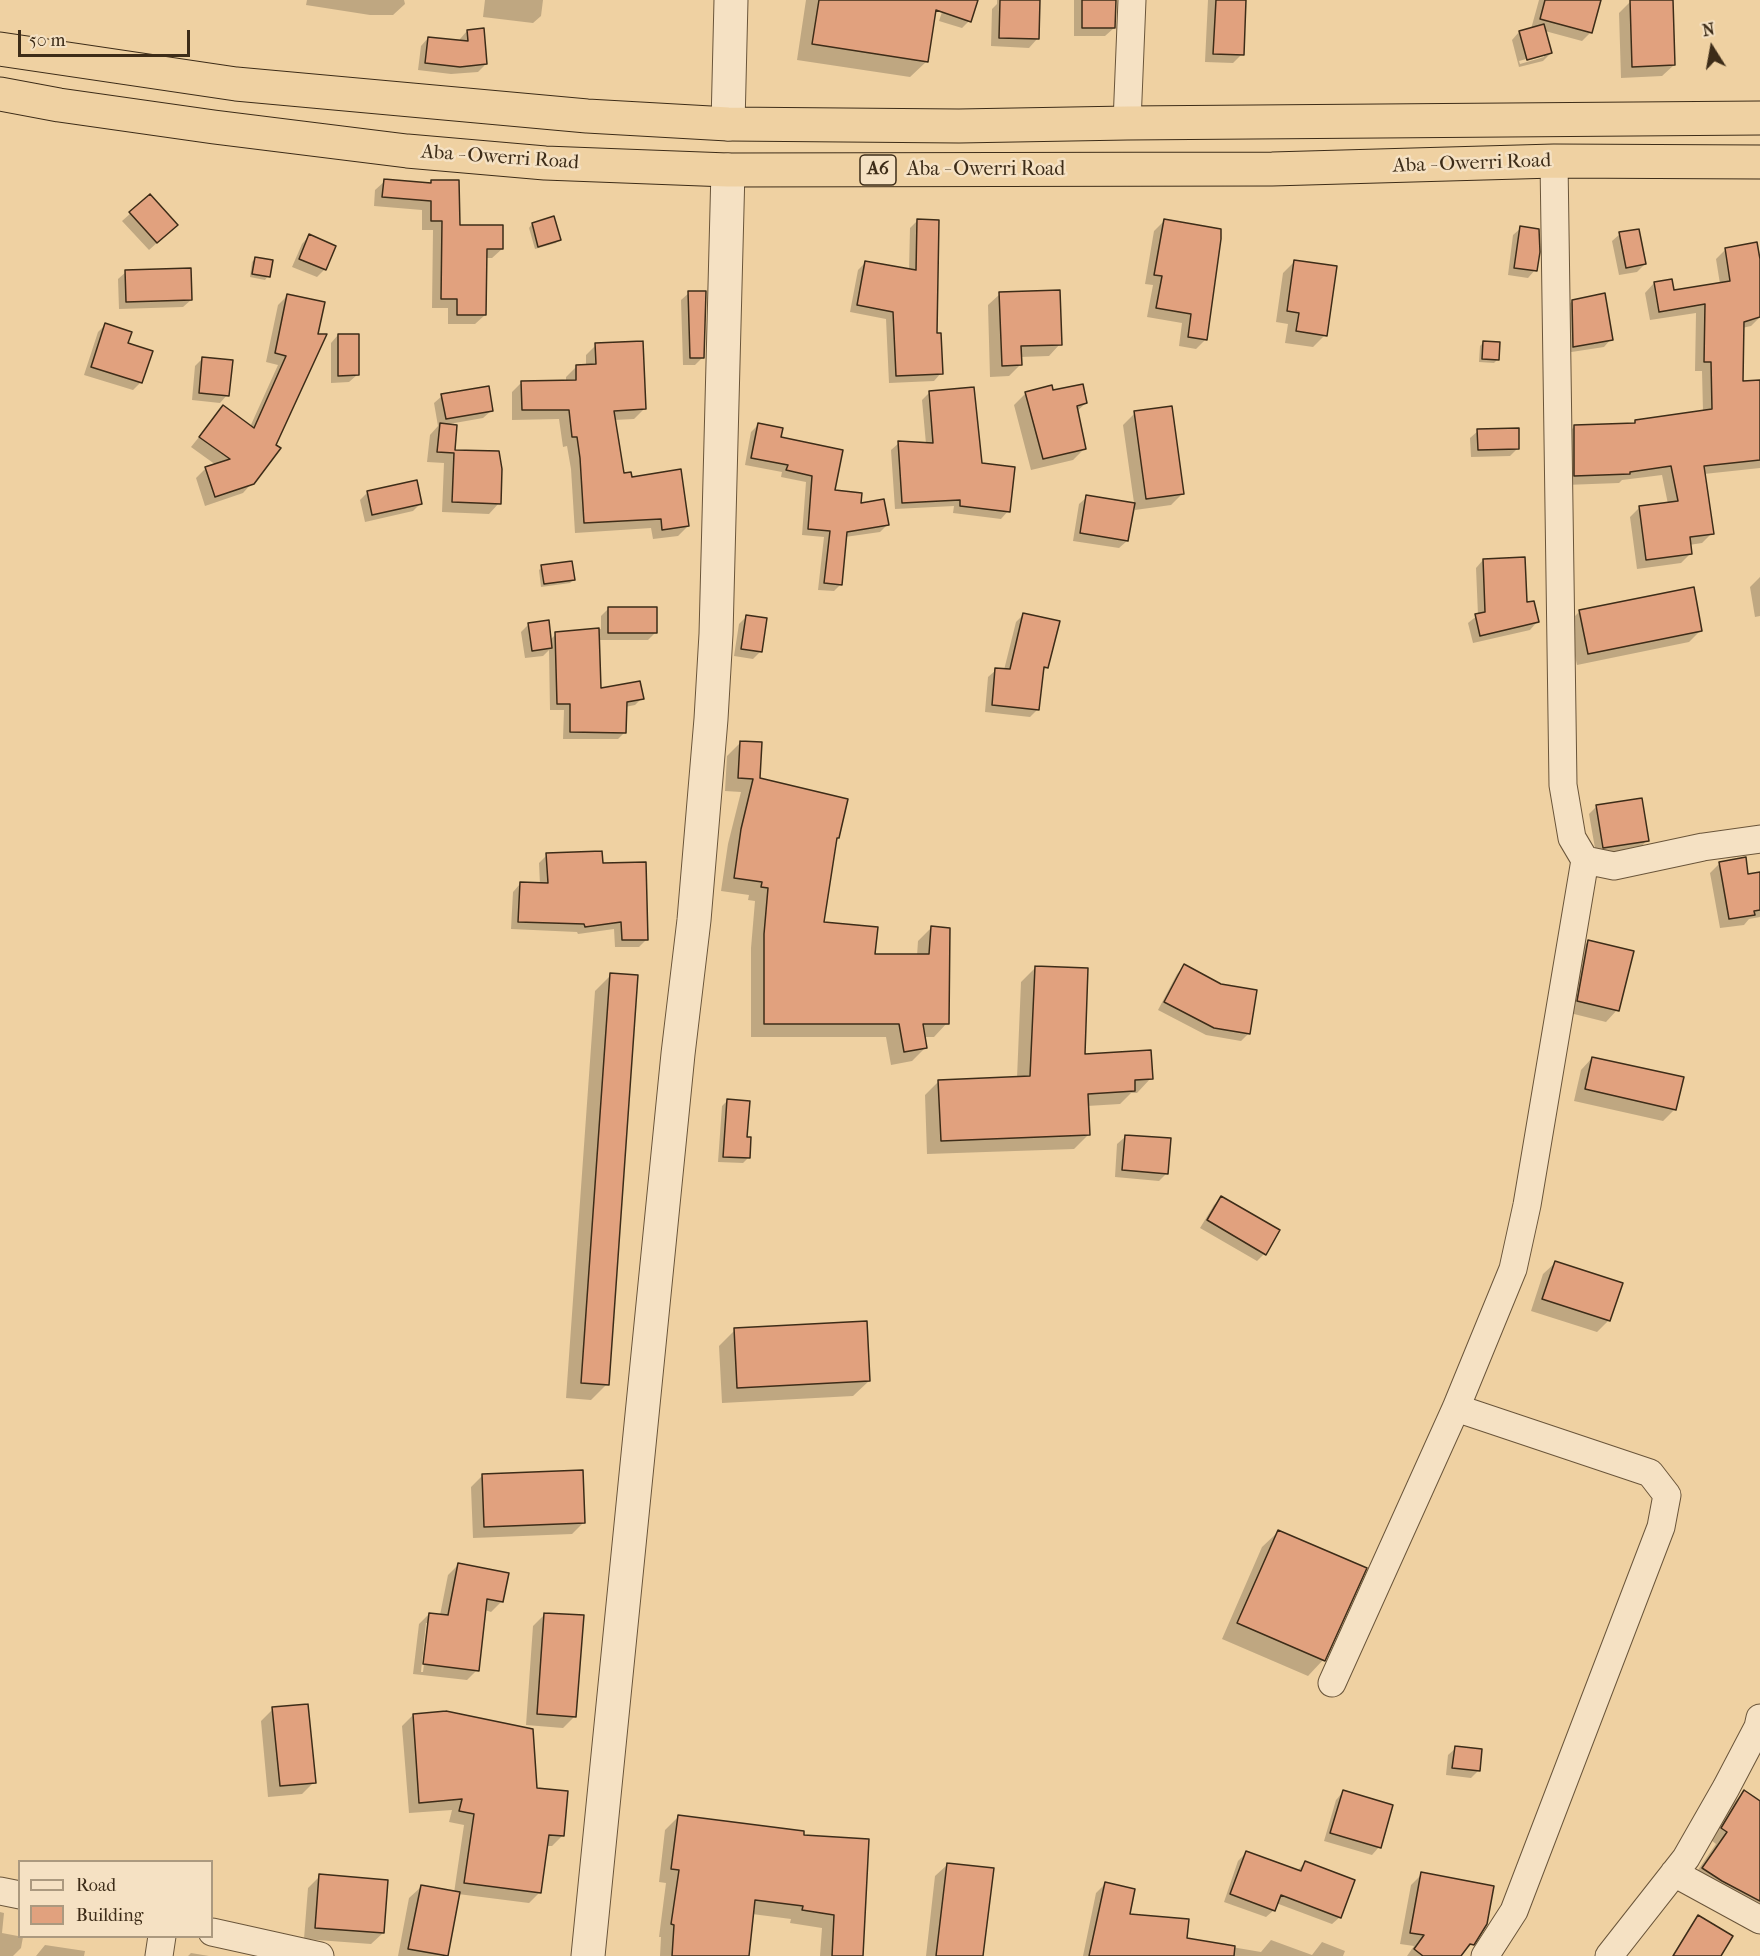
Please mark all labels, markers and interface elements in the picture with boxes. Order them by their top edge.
scale bar [21,18,194,56]
north arrow [1682,18,1742,78]
text: N [1701,19,1716,40]
text: 50 m [29,30,65,51]
street label: Aba - Owerri Road [420,141,580,175]
street label: Aba - Owerri Road [1392,149,1552,179]
road number: A6 [860,155,896,185]
street label: Aba - Owerri Road [907,158,1065,182]
legend [18,1860,213,1938]
text: Road [76,1875,116,1896]
text: Building [76,1905,143,1926]

